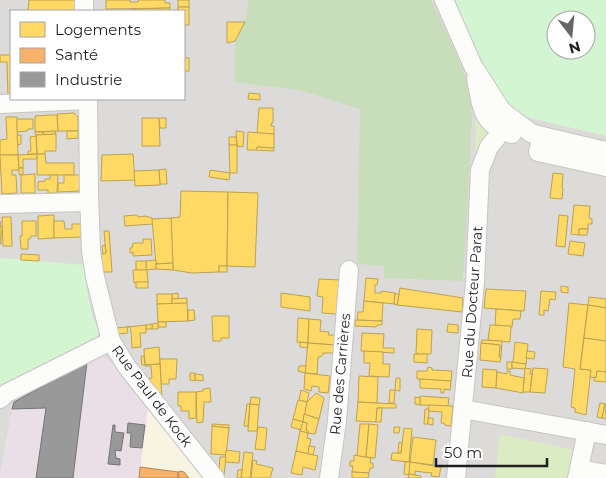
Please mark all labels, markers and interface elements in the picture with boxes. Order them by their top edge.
legend [10,10,185,100]
north arrow [546,10,596,60]
text: Logements [55,20,141,39]
text: N [567,37,583,58]
text: Santé [55,45,98,64]
text: Industrie [55,70,122,89]
street label: Rue du Docteur Parat [458,225,486,379]
street label: Rue des Carrières [326,312,354,436]
street label: Rue Paul de Kock [108,342,197,451]
scale bar [436,436,547,468]
text: 50 m [444,443,482,462]

